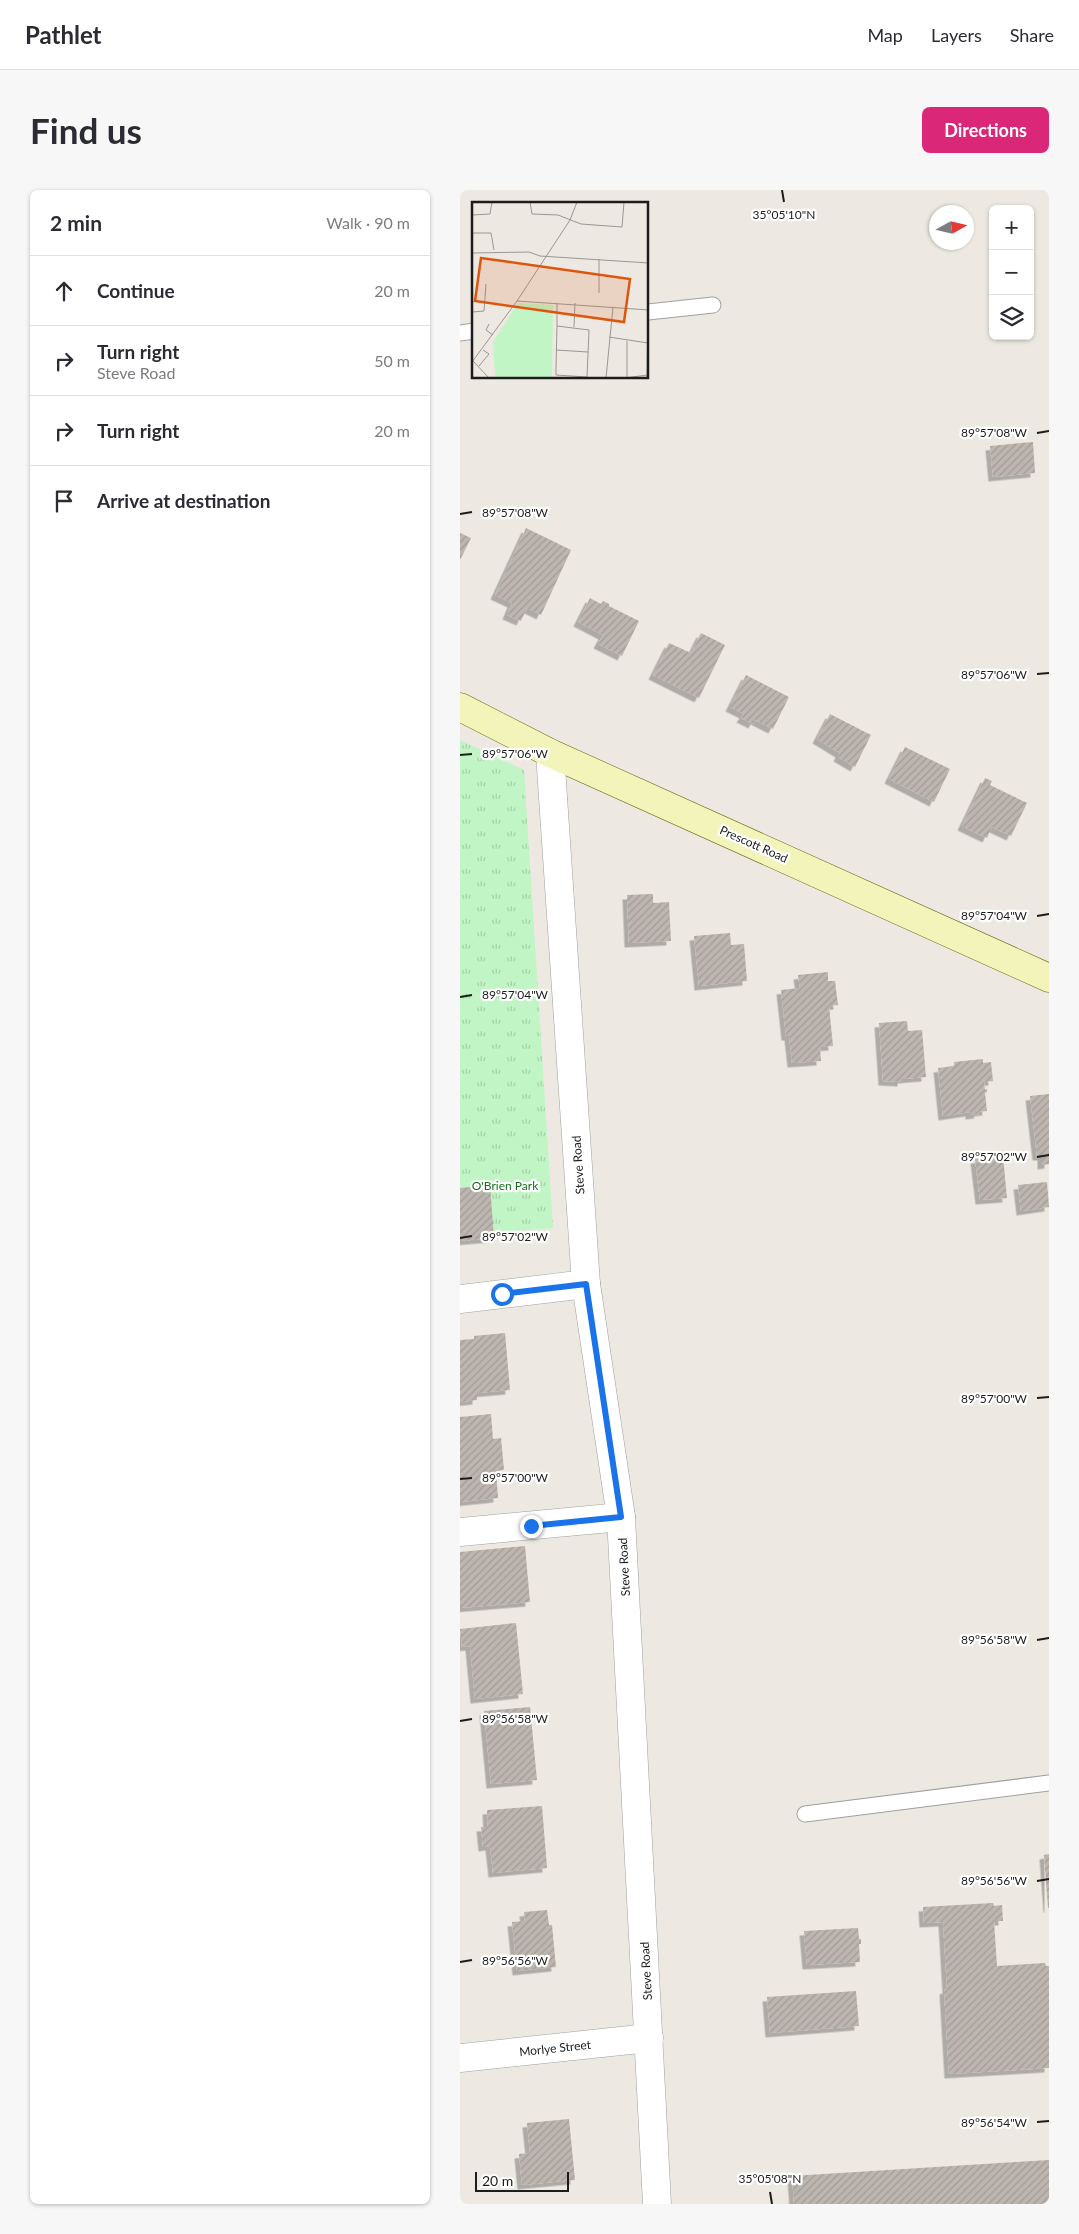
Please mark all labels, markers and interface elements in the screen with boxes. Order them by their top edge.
text: Pathlet [25,20,102,49]
text: Map [867,24,903,46]
text: Layers [931,24,982,46]
text: Share [1010,24,1054,46]
button: Directions [922,107,1049,153]
text: Find us [30,109,142,151]
inset map [472,202,649,379]
north arrow [929,205,974,250]
map controls [989,205,1034,340]
button: + [989,205,1034,250]
text: 35°05'10"N [753,207,815,222]
text: 2 min [50,210,102,235]
text: Walk · 90 m [326,213,410,232]
button: − [989,250,1034,295]
icon: ahead [50,277,78,305]
text: Continue [97,279,175,302]
text: 20 m [374,281,410,300]
button: layers [989,295,1034,340]
text: Turn right [97,340,179,363]
icon: right [50,347,78,375]
text: 50 m [374,351,410,370]
text: Steve Road [97,363,175,382]
icon: right [50,417,78,445]
text: Turn right [97,419,179,442]
text: 20 m [374,421,410,440]
text: 89°57'08"W [961,425,1028,440]
icon: arrive [50,487,78,515]
text: Arrive at destination [97,489,270,512]
text: 89°57'08"W [482,505,549,520]
text: 89°57'06"W [961,667,1028,682]
text: 89°57'06"W [482,746,549,761]
street label: Prescott Road [718,822,790,866]
text: 89°57'04"W [961,908,1028,923]
text: 89°57'04"W [482,987,549,1002]
street label: Steve Road [568,1135,588,1195]
text: 89°57'02"W [961,1149,1028,1164]
park label: O'Brien Park [472,1178,539,1193]
text: 89°57'02"W [482,1229,549,1244]
route start [491,1283,514,1306]
text: 89°57'00"W [961,1391,1028,1406]
text: 89°57'00"W [482,1470,549,1485]
route end [520,1515,543,1538]
street label: Steve Road [615,1537,633,1597]
text: 89°56'58"W [961,1632,1028,1647]
text: 89°56'58"W [482,1711,549,1726]
text: 89°56'56"W [961,1873,1028,1888]
street label: Steve Road [637,1941,655,2001]
text: 89°56'56"W [482,1953,549,1968]
street label: Morlye Street [518,2037,592,2059]
text: 89°56'54"W [961,2115,1028,2130]
scale bar [475,2169,569,2192]
text: 35°05'08"N [739,2171,801,2186]
text: 20 m [482,2172,513,2189]

